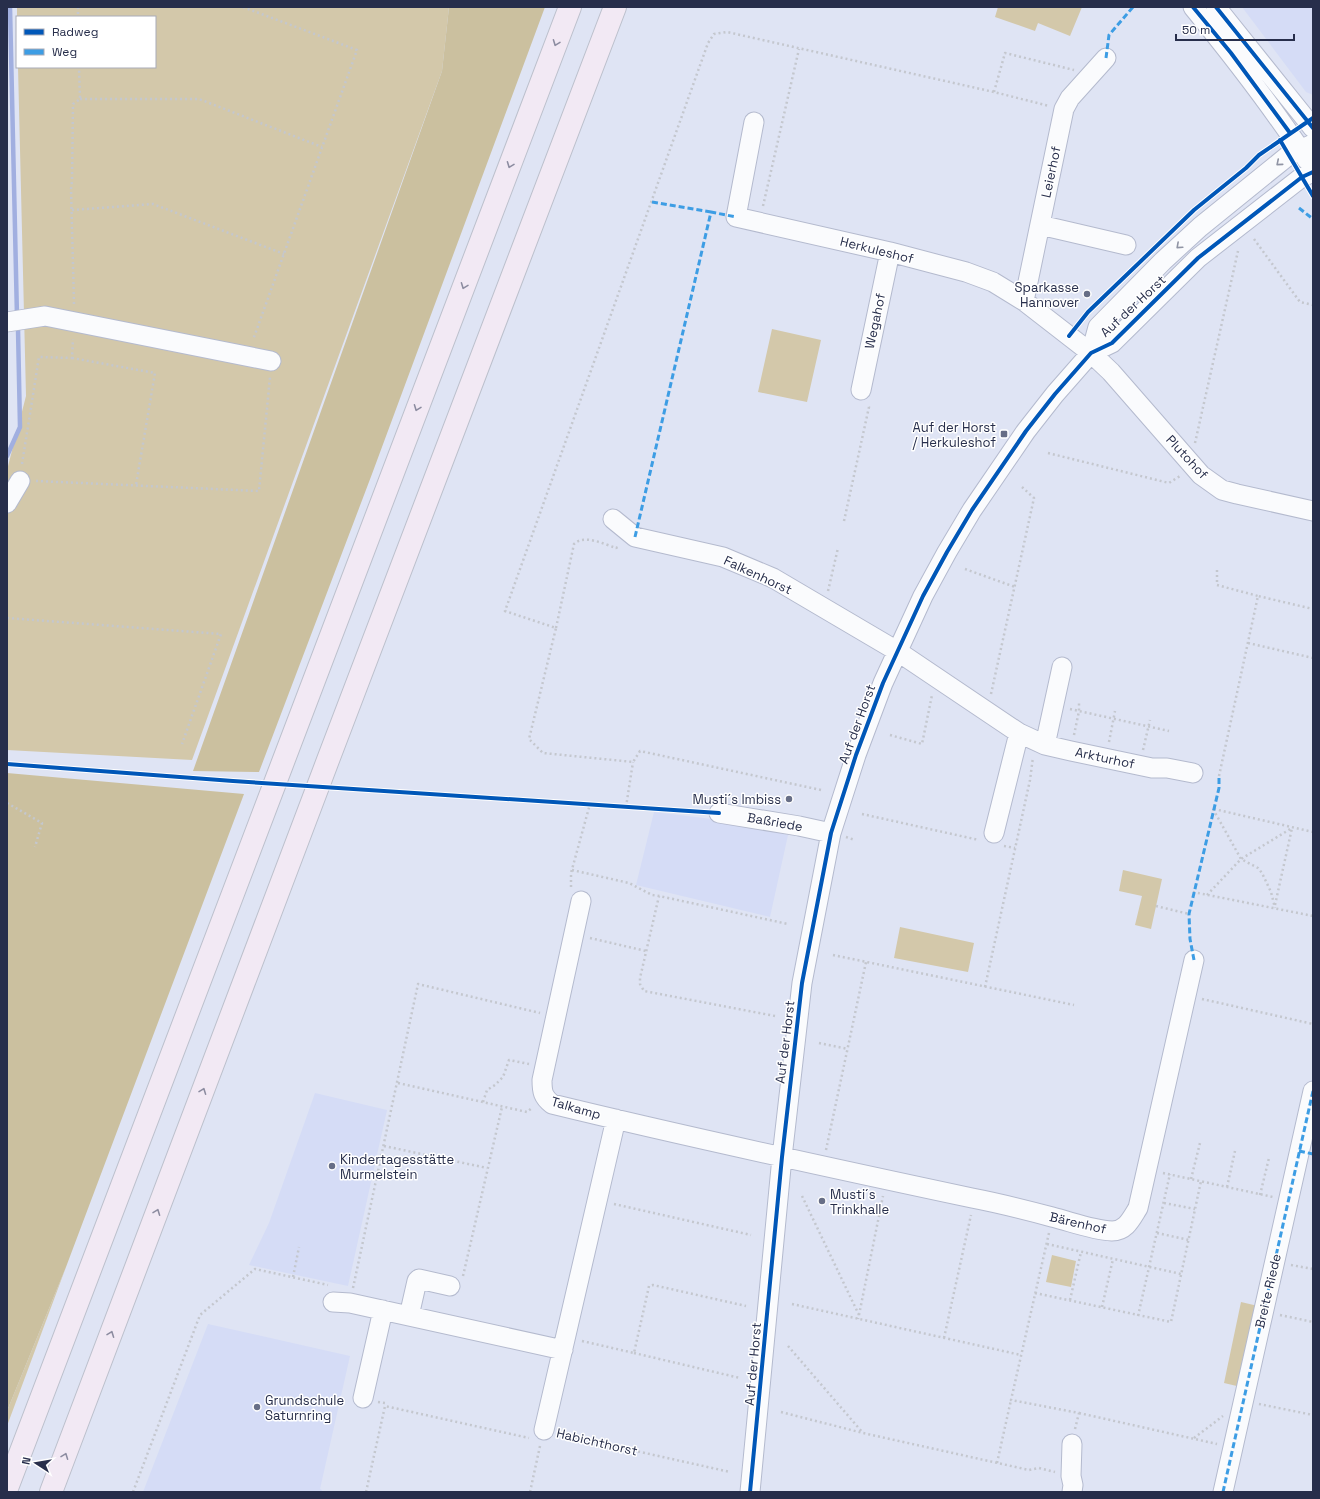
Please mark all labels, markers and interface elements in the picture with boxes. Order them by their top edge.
legend [16,16,156,68]
scale bar [1176,16,1294,42]
text: 50 m [1182,22,1210,38]
text: Radweg [52,24,98,40]
one-way arrow [553,40,561,47]
text: Weg [52,44,77,60]
street label: Leierhof [1037,145,1065,199]
one-way arrow [1277,159,1284,166]
one-way arrow [506,161,514,168]
street label: Herkuleshof [838,233,916,267]
one-way arrow [1177,241,1184,248]
street label: Auf der Horst [1097,271,1169,341]
place label: Sparkasse Hannover [1015,279,1079,311]
one-way arrow [460,283,468,290]
marker: Sparkasse Hannover [1082,289,1092,299]
street label: Wegahof [861,292,889,350]
one-way arrow [414,404,422,411]
place label: Auf der Horst / Herkuleshof [912,419,996,451]
marker: Auf der Horst / Herkuleshof [999,429,1009,439]
street label: Plutohof [1162,431,1212,483]
street label: Falkenhorst [721,552,795,598]
street label: Auf der Horst [835,682,879,766]
street label: Arkturhof [1074,743,1137,773]
place label: Musti´s Imbiss [692,791,781,808]
marker: Musti´s Imbiss [784,794,794,804]
street label: Baßriede [746,809,804,835]
street label: Auf der Horst [771,999,799,1085]
one-way arrow [198,1087,206,1094]
street label: Talkamp [549,1093,603,1123]
place label: Kindertagesstätte Murmelstein [340,1151,454,1183]
marker: Kindertagesstätte Murmelstein [327,1161,337,1171]
place label: Musti´s Trinkhalle [830,1186,889,1218]
marker: Musti´s Trinkhalle [817,1196,827,1206]
street label: Bärenhof [1048,1208,1108,1238]
one-way arrow [152,1209,160,1216]
street label: Breite Riede [1251,1252,1285,1330]
street label: Auf der Horst [741,1322,765,1406]
one-way arrow [106,1330,114,1337]
place label: Grundschule Saturnring [265,1392,344,1424]
marker: Grundschule Saturnring [252,1402,262,1412]
street label: Habichthorst [555,1424,639,1460]
north arrow [16,1443,56,1483]
one-way arrow [60,1452,68,1459]
text: N [19,1456,34,1466]

